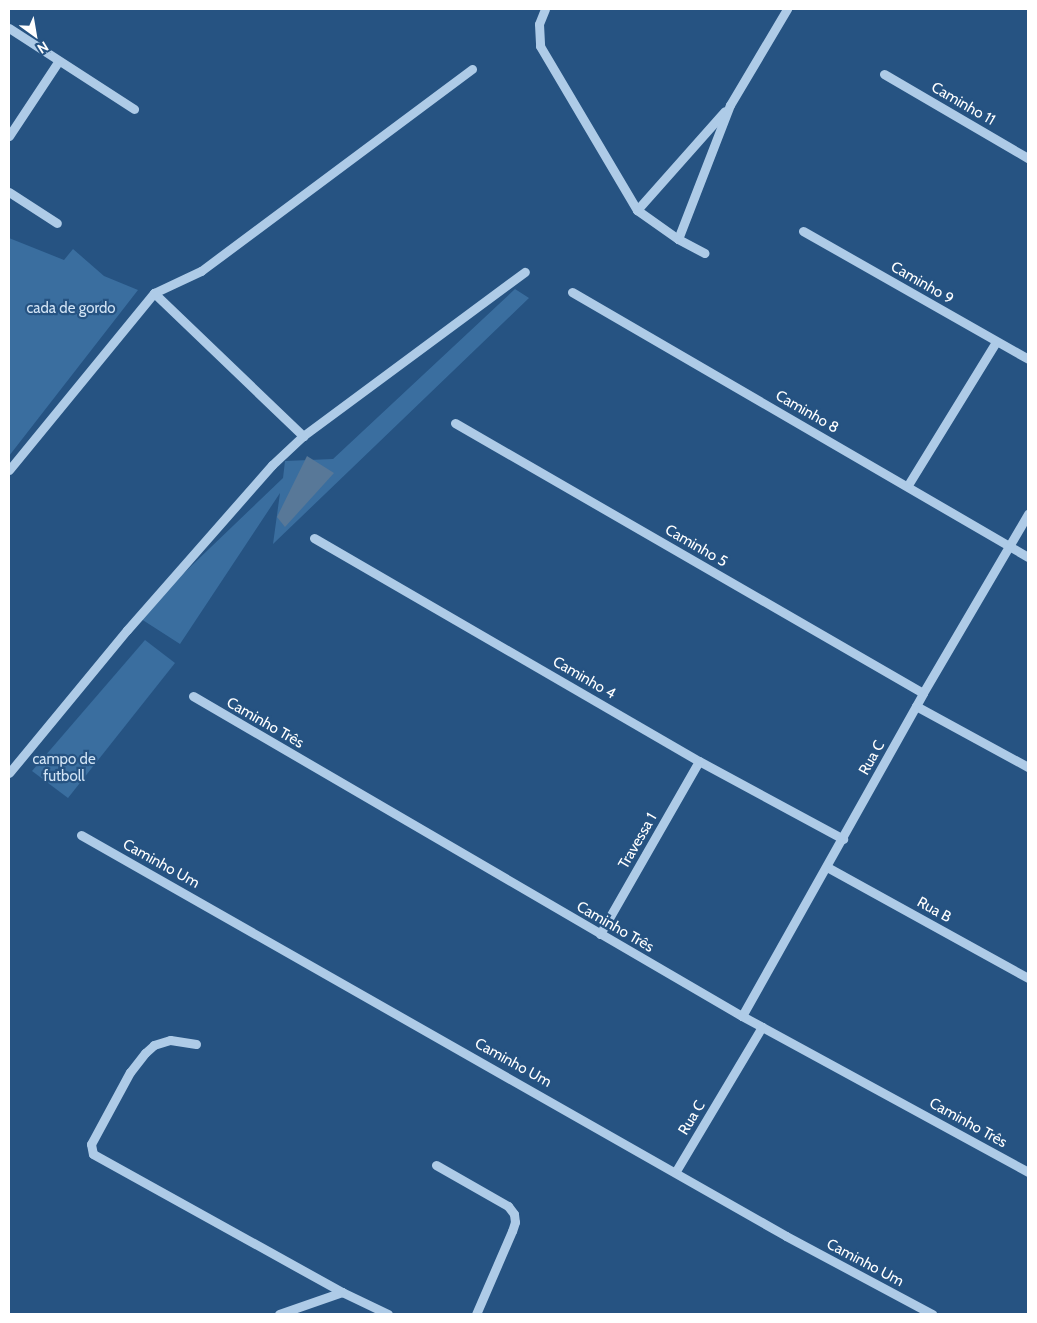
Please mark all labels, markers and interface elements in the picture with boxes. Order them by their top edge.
north arrow [10,10,60,60]
text: N [34,37,52,58]
street label: Caminho 11 [928,79,998,129]
street label: Caminho 9 [887,258,957,308]
park label: cada de gordo [26,300,116,318]
street label: Caminho 8 [772,387,842,437]
street label: Caminho 5 [662,521,730,571]
street label: Caminho 4 [549,653,619,703]
street label: Caminho Três [223,694,307,752]
street label: Rua C [855,738,889,778]
park label: campo de futboll [32,750,96,785]
street label: Travessa 1 [615,810,661,872]
street label: Caminho Um [120,836,202,892]
street label: Rua B [914,893,954,927]
street label: Caminho Três [573,898,657,956]
street label: Caminho Um [472,1035,554,1091]
street label: Caminho Três [926,1094,1010,1152]
street label: Rua C [675,1098,709,1138]
street label: Caminho Um [823,1235,907,1291]

